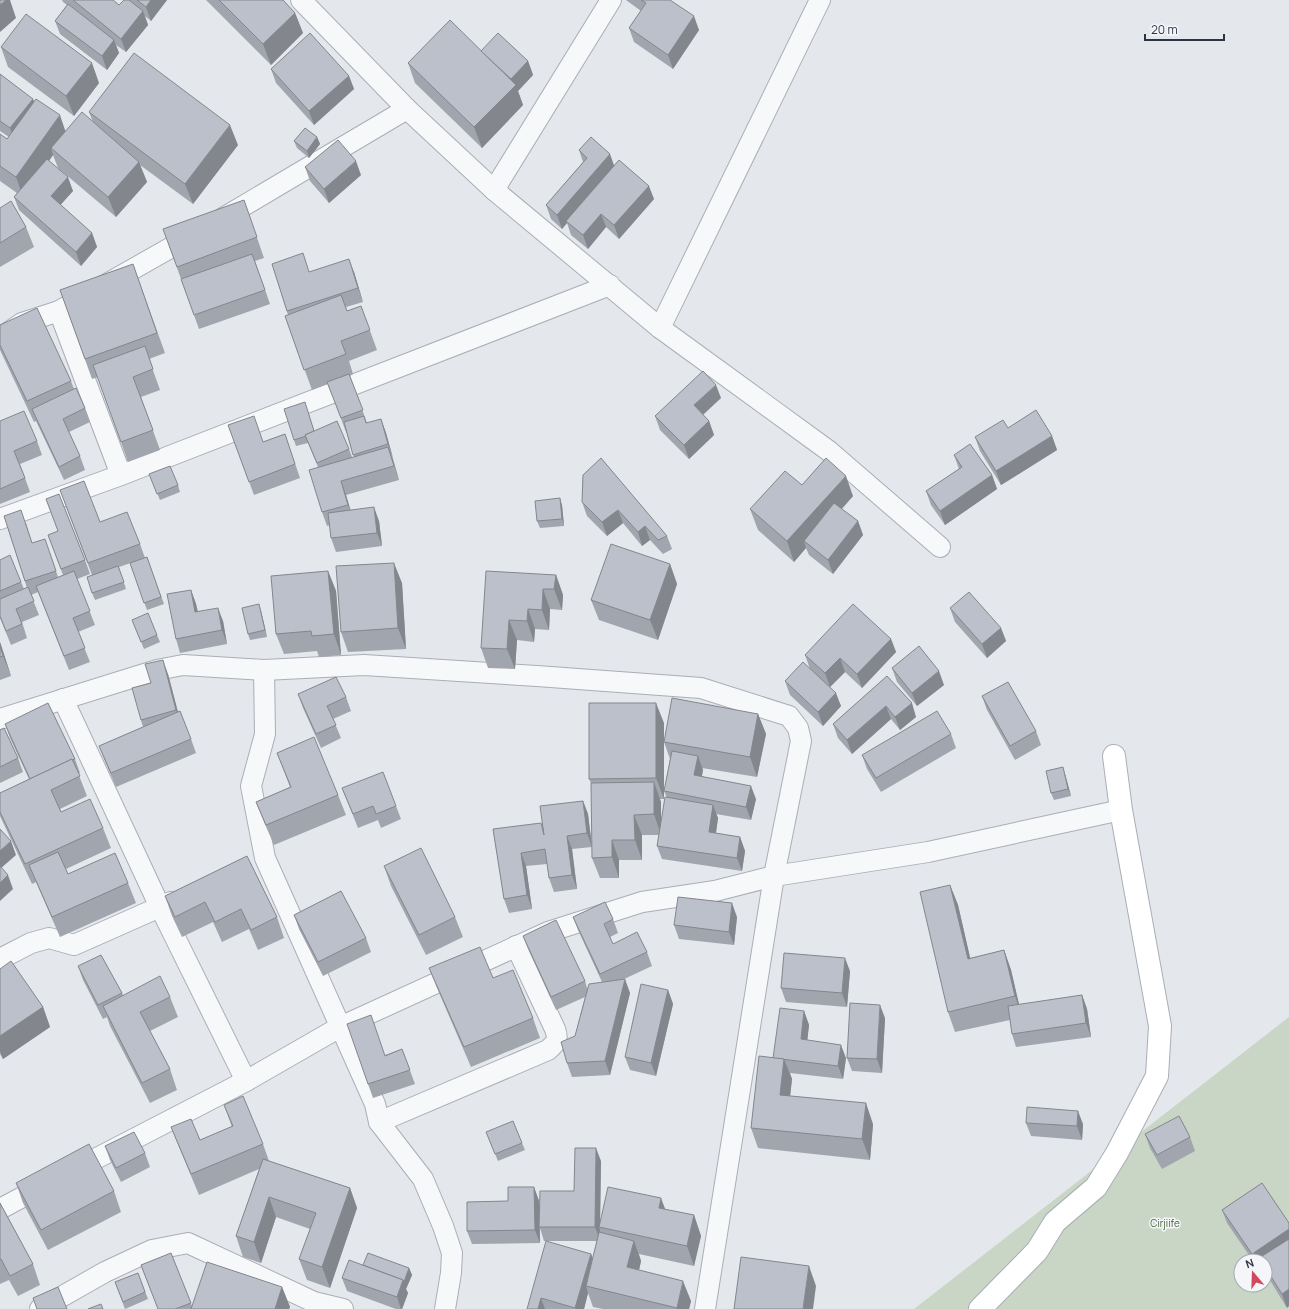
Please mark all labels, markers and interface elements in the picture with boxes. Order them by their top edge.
scale bar [1145,16,1224,42]
text: 20 m [1151,21,1178,38]
park label: Cirjiife [1150,1216,1180,1230]
north arrow [1233,1253,1273,1293]
text: N [1243,1255,1256,1271]

